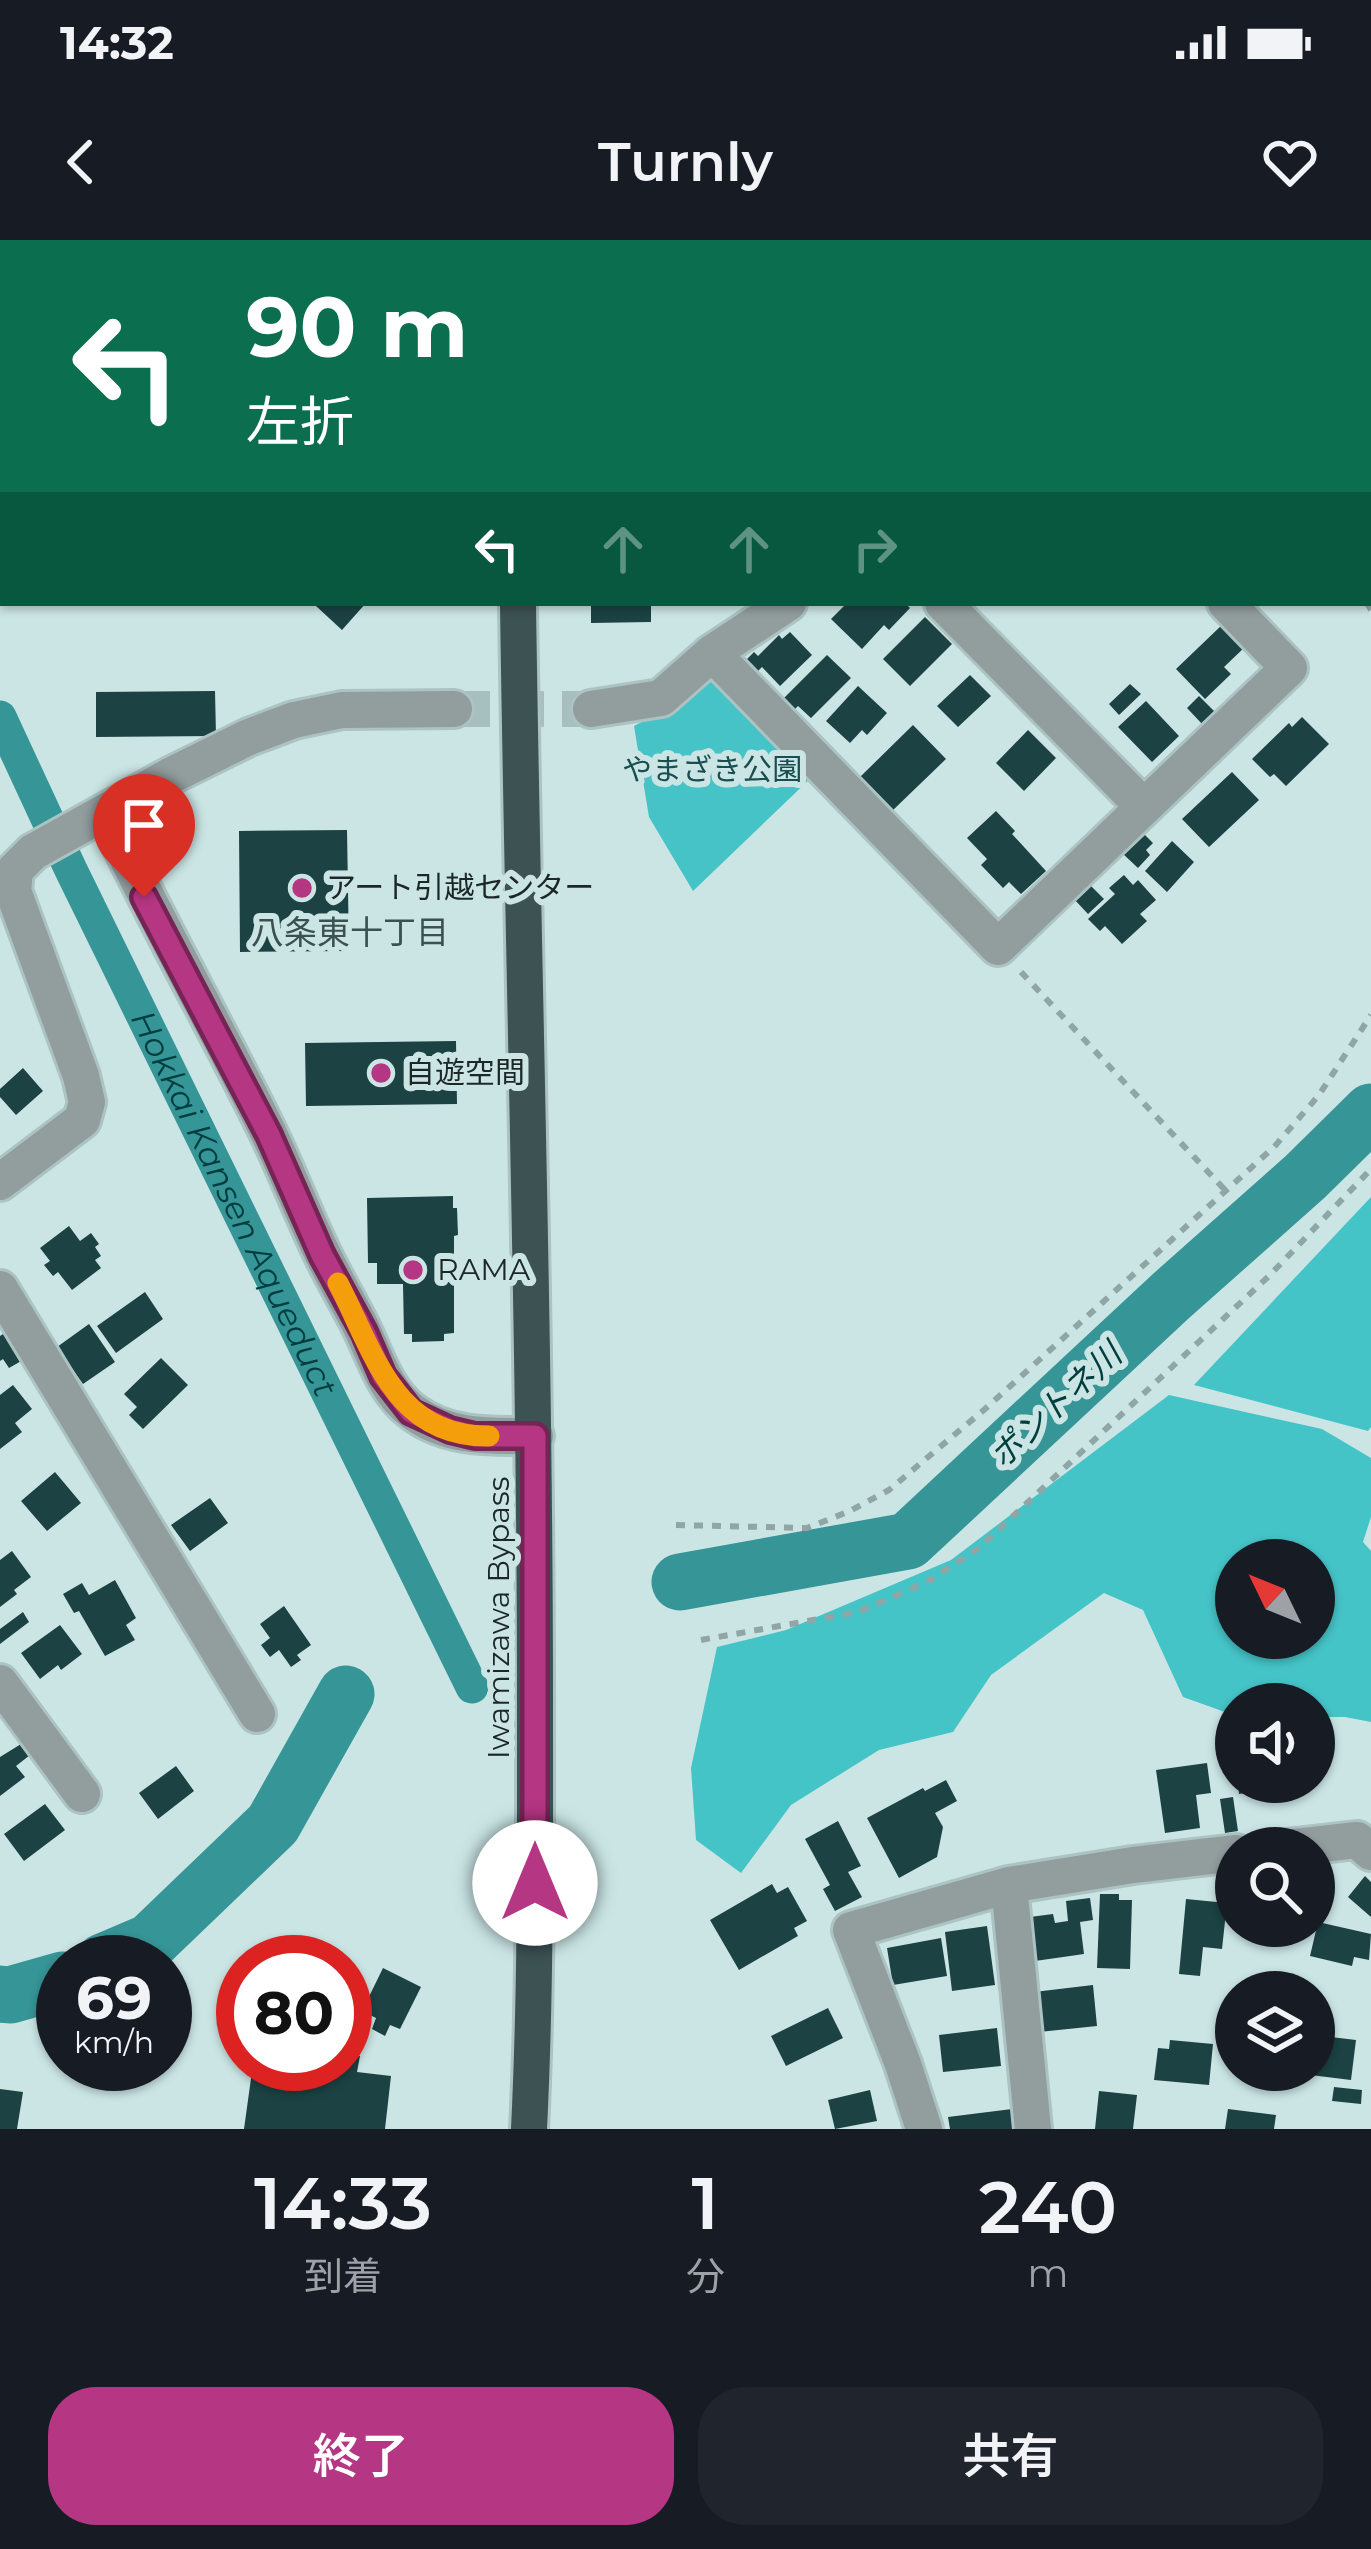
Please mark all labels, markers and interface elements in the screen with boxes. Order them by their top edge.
text: 14:32 [60,15,174,70]
icon: back [48,129,114,195]
text: Turnly [598,129,773,195]
icon: heart [1257,129,1323,195]
text: 90 m [246,276,468,378]
icon: left [48,288,204,444]
text: 左折 [246,389,354,455]
icon: left [464,516,530,582]
icon: ahead [590,516,656,582]
icon: ahead [716,516,782,582]
icon: right [842,516,908,582]
park label: やまざき公園 [622,751,802,788]
pin [93,774,195,897]
icon: arrive [111,792,177,858]
place label: アート引越センター [326,869,594,906]
marker: アート引越センター [289,875,315,901]
district label: 八条東十丁目 [251,912,449,952]
water label: Hokkai Kansen Aqueduct [123,1004,346,1403]
place label: 自遊空間 [405,1054,525,1091]
marker: 自遊空間 [368,1060,394,1086]
place label: RAMA [437,1251,531,1288]
marker: RAMA [400,1257,426,1283]
water label: ポントネ川 [981,1332,1131,1476]
street label: Iwamizawa Bypass [480,1477,517,1759]
north arrow [1215,1539,1335,1659]
map controls [1215,1539,1335,2091]
button: sound [1215,1683,1335,1803]
position arrow [472,1820,598,1946]
button: search [1215,1827,1335,1947]
speed limit sign: 80 [216,1935,372,2091]
text: 69 [76,1961,152,2034]
button: layers [1215,1971,1335,2091]
text: km/h [74,2024,154,2061]
text: 14:33 [254,2159,432,2247]
text: 1 [692,2159,719,2247]
text: 240 [979,2163,1117,2251]
text: m [1027,2249,1069,2297]
text: 到着 [304,2252,382,2300]
text: 分 [686,2252,725,2300]
button: 終了 [48,2387,674,2525]
button: 共有 [698,2387,1323,2525]

